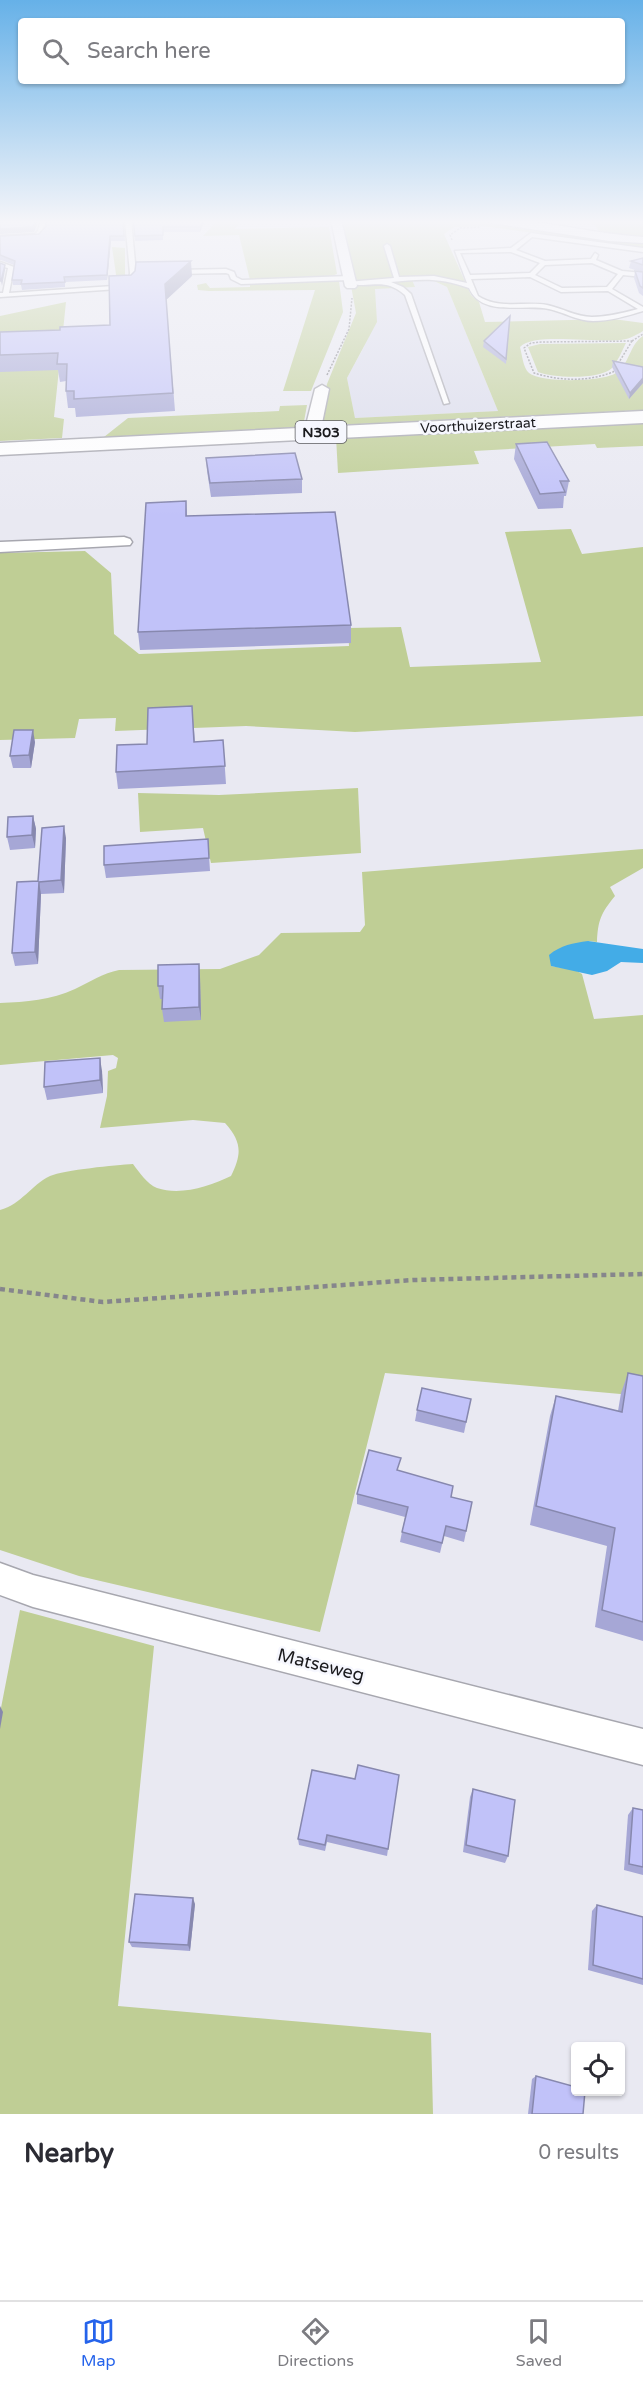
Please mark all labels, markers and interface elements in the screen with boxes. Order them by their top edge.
search box [18,18,625,84]
icon: search [39,35,72,68]
text: Search here [87,38,211,64]
street label: Voorthuizerstraat [420,414,537,437]
road number: N303 [296,421,346,443]
street label: Matseweg [275,1644,367,1686]
map controls [571,2042,625,2096]
button: locate [571,2042,625,2096]
text: Nearby [24,2138,114,2169]
text: 0 results [539,2141,619,2165]
tab: Map [81,2315,115,2371]
tab: Directions [277,2315,354,2371]
tab: Saved [516,2315,562,2371]

